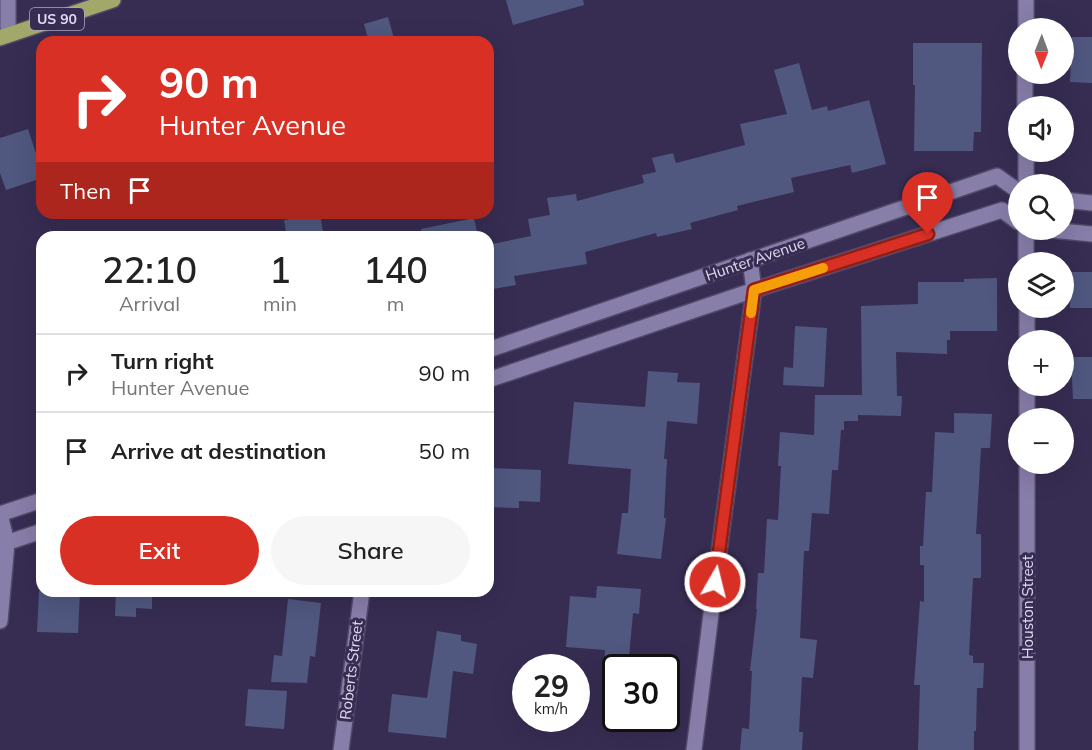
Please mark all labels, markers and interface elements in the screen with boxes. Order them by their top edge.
road number: US 90 [30,8,84,30]
north arrow [1008,18,1074,84]
map controls [1008,18,1074,474]
text: 90 m [159,56,259,109]
icon: right [60,60,138,138]
button: sound [1008,96,1074,162]
text: Hunter Avenue [159,108,346,142]
pin [902,172,953,234]
icon: arrive [123,174,156,207]
button: search [1008,174,1074,240]
text: Then [60,177,111,205]
icon: arrive [911,181,944,214]
street label: Hunter Avenue [703,233,807,285]
text: 22:10 [102,247,197,292]
text: 1 [269,247,291,292]
text: 140 [363,247,428,292]
button: layers [1008,252,1074,318]
text: Arrival [119,291,180,316]
text: min [263,291,297,316]
text: m [387,291,404,316]
button: + [1008,330,1074,396]
text: Turn right [111,347,214,375]
icon: right [60,357,93,390]
text: 90 m [419,359,470,387]
text: Hunter Avenue [111,375,250,400]
button: − [1008,408,1074,474]
icon: arrive [60,435,93,468]
text: Arrive at destination [111,437,326,465]
text: 50 m [419,437,470,465]
button: Exit [60,516,259,585]
button: Share [271,516,470,585]
position arrow [683,550,747,614]
street label: Houston Street [1018,555,1037,659]
street label: Roberts Street [335,619,367,721]
speed limit sign: 30 [602,654,680,732]
text: 29 [533,667,569,705]
text: km/h [534,699,568,718]

